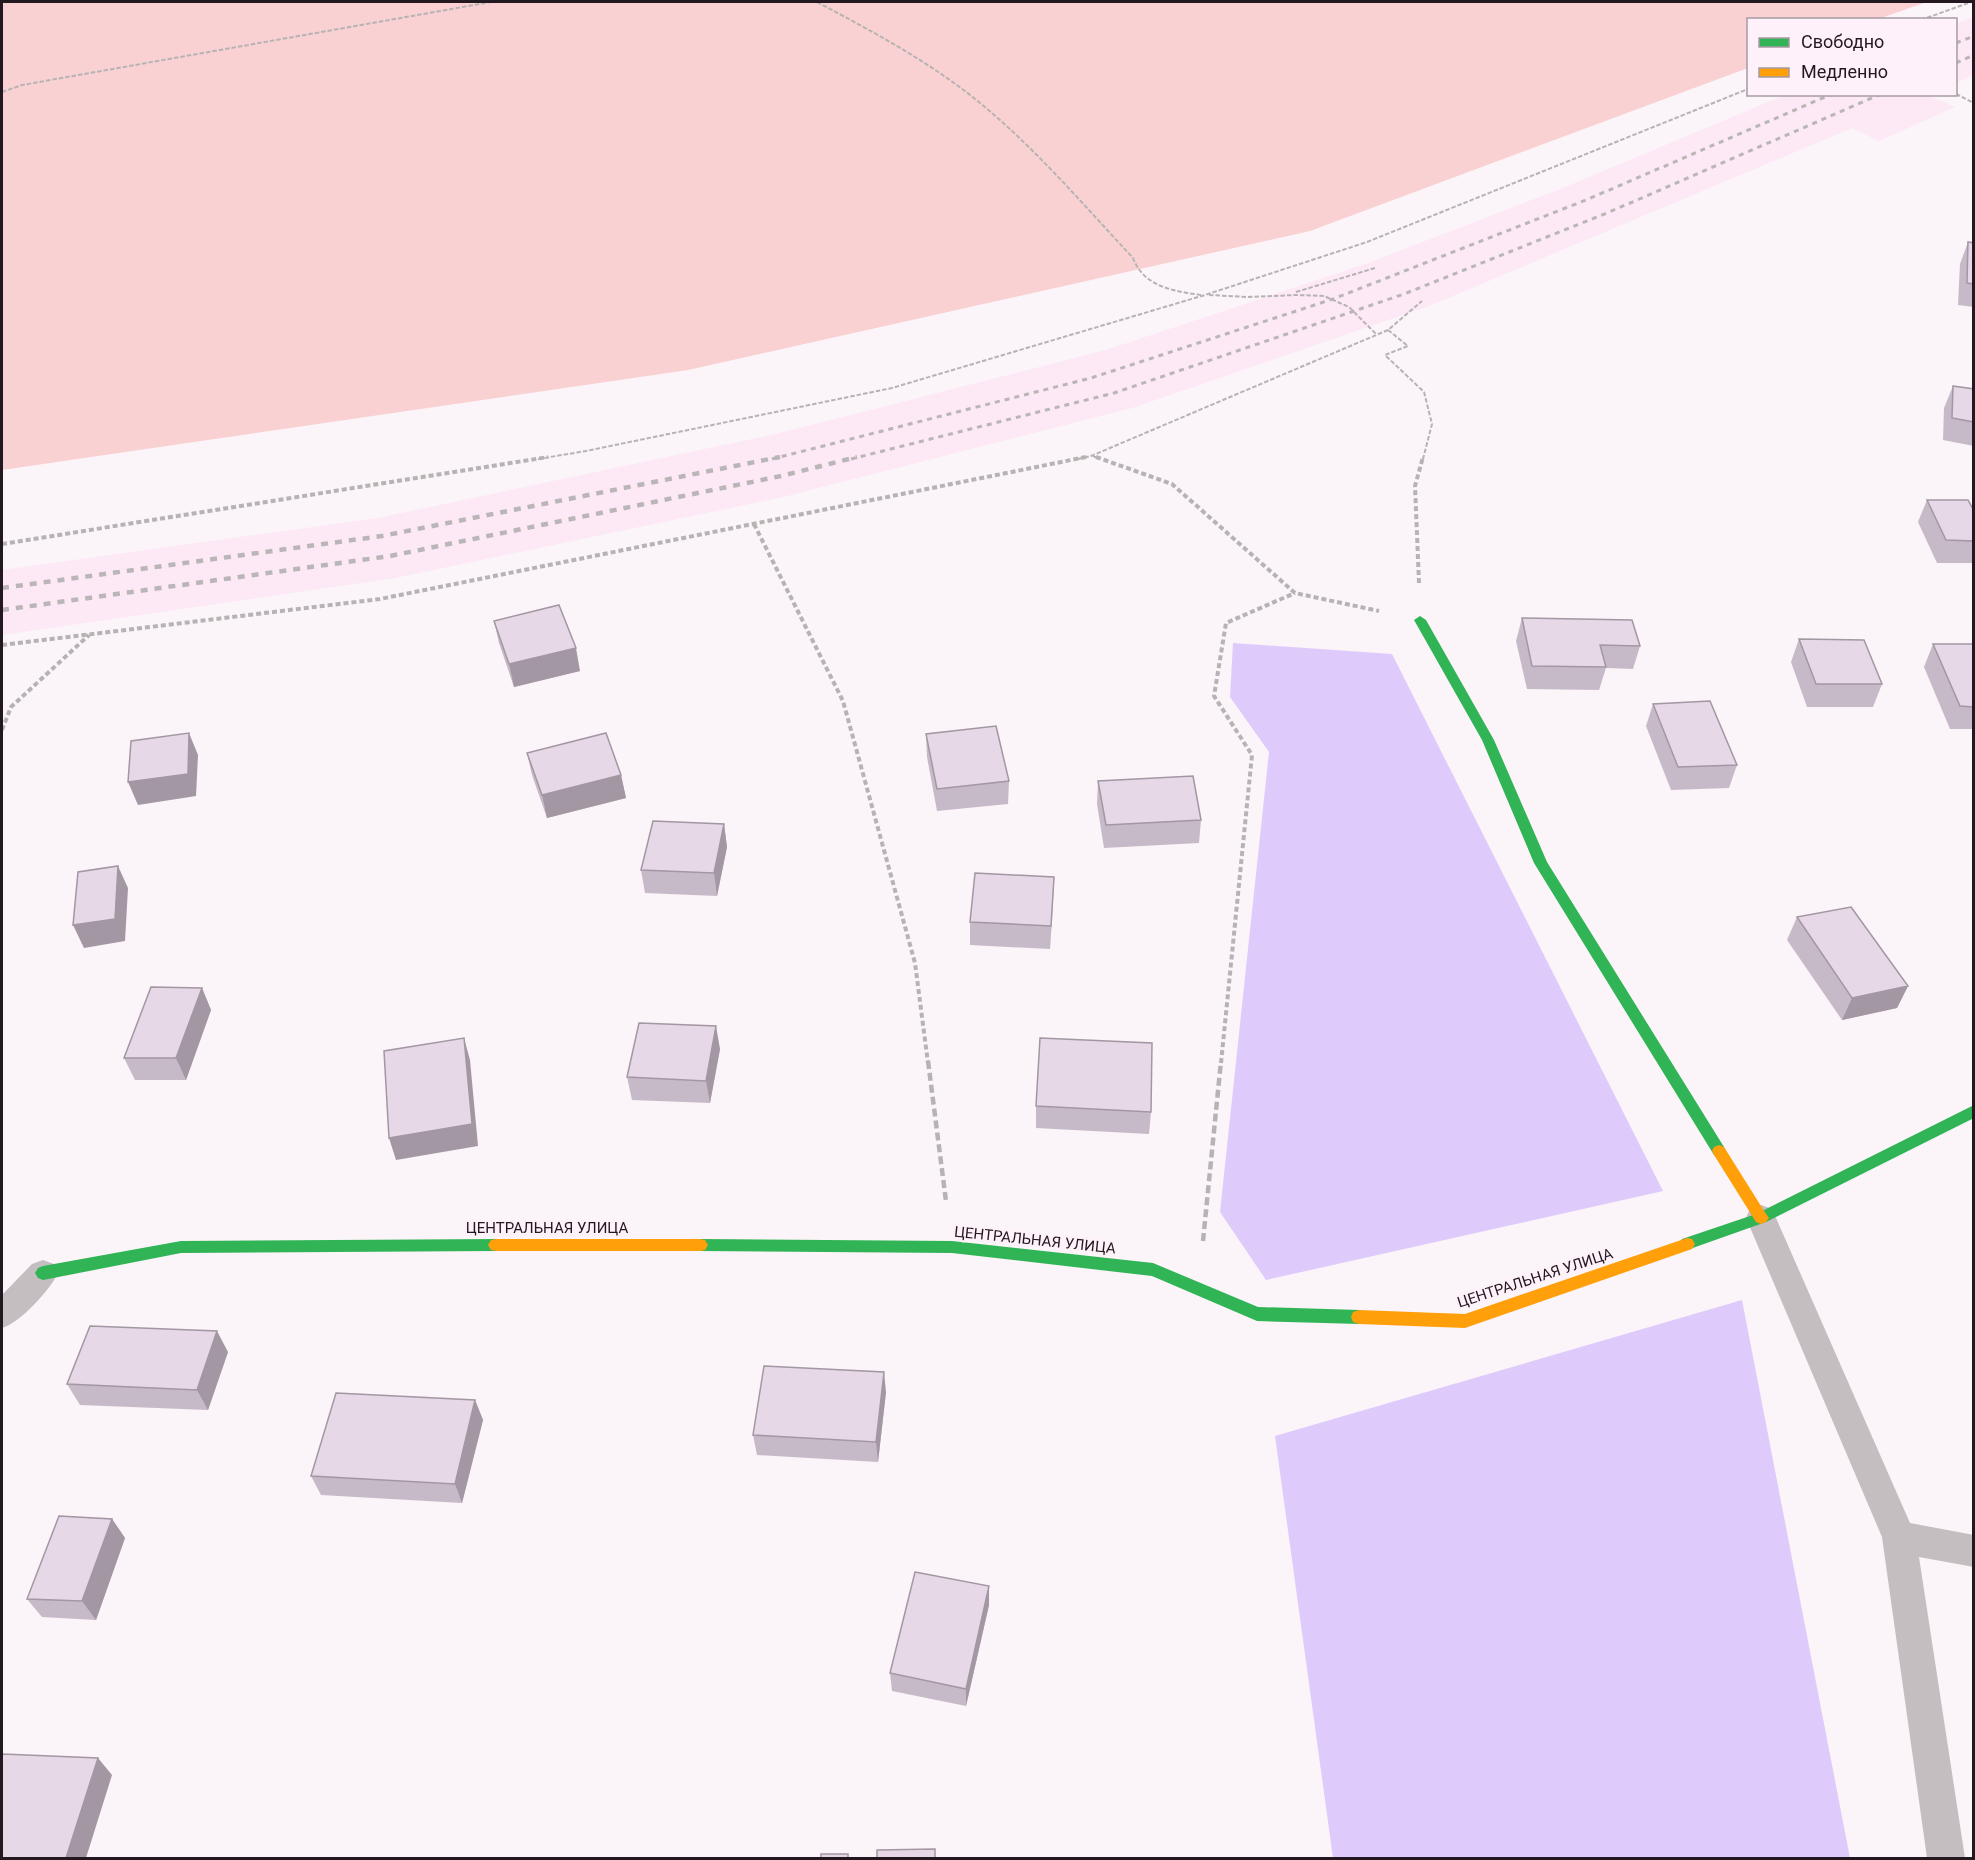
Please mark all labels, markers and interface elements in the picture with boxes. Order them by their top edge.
legend [1747,18,1957,96]
text: Свободно [1801,31,1884,52]
text: Медленно [1801,61,1888,82]
street label: ЦЕНТРАЛЬНАЯ УЛИЦА [466,1219,628,1237]
street label: ЦЕНТРАЛЬНАЯ УЛИЦА [953,1223,1117,1257]
street label: ЦЕНТРАЛЬНАЯ УЛИЦА [1455,1244,1615,1312]

